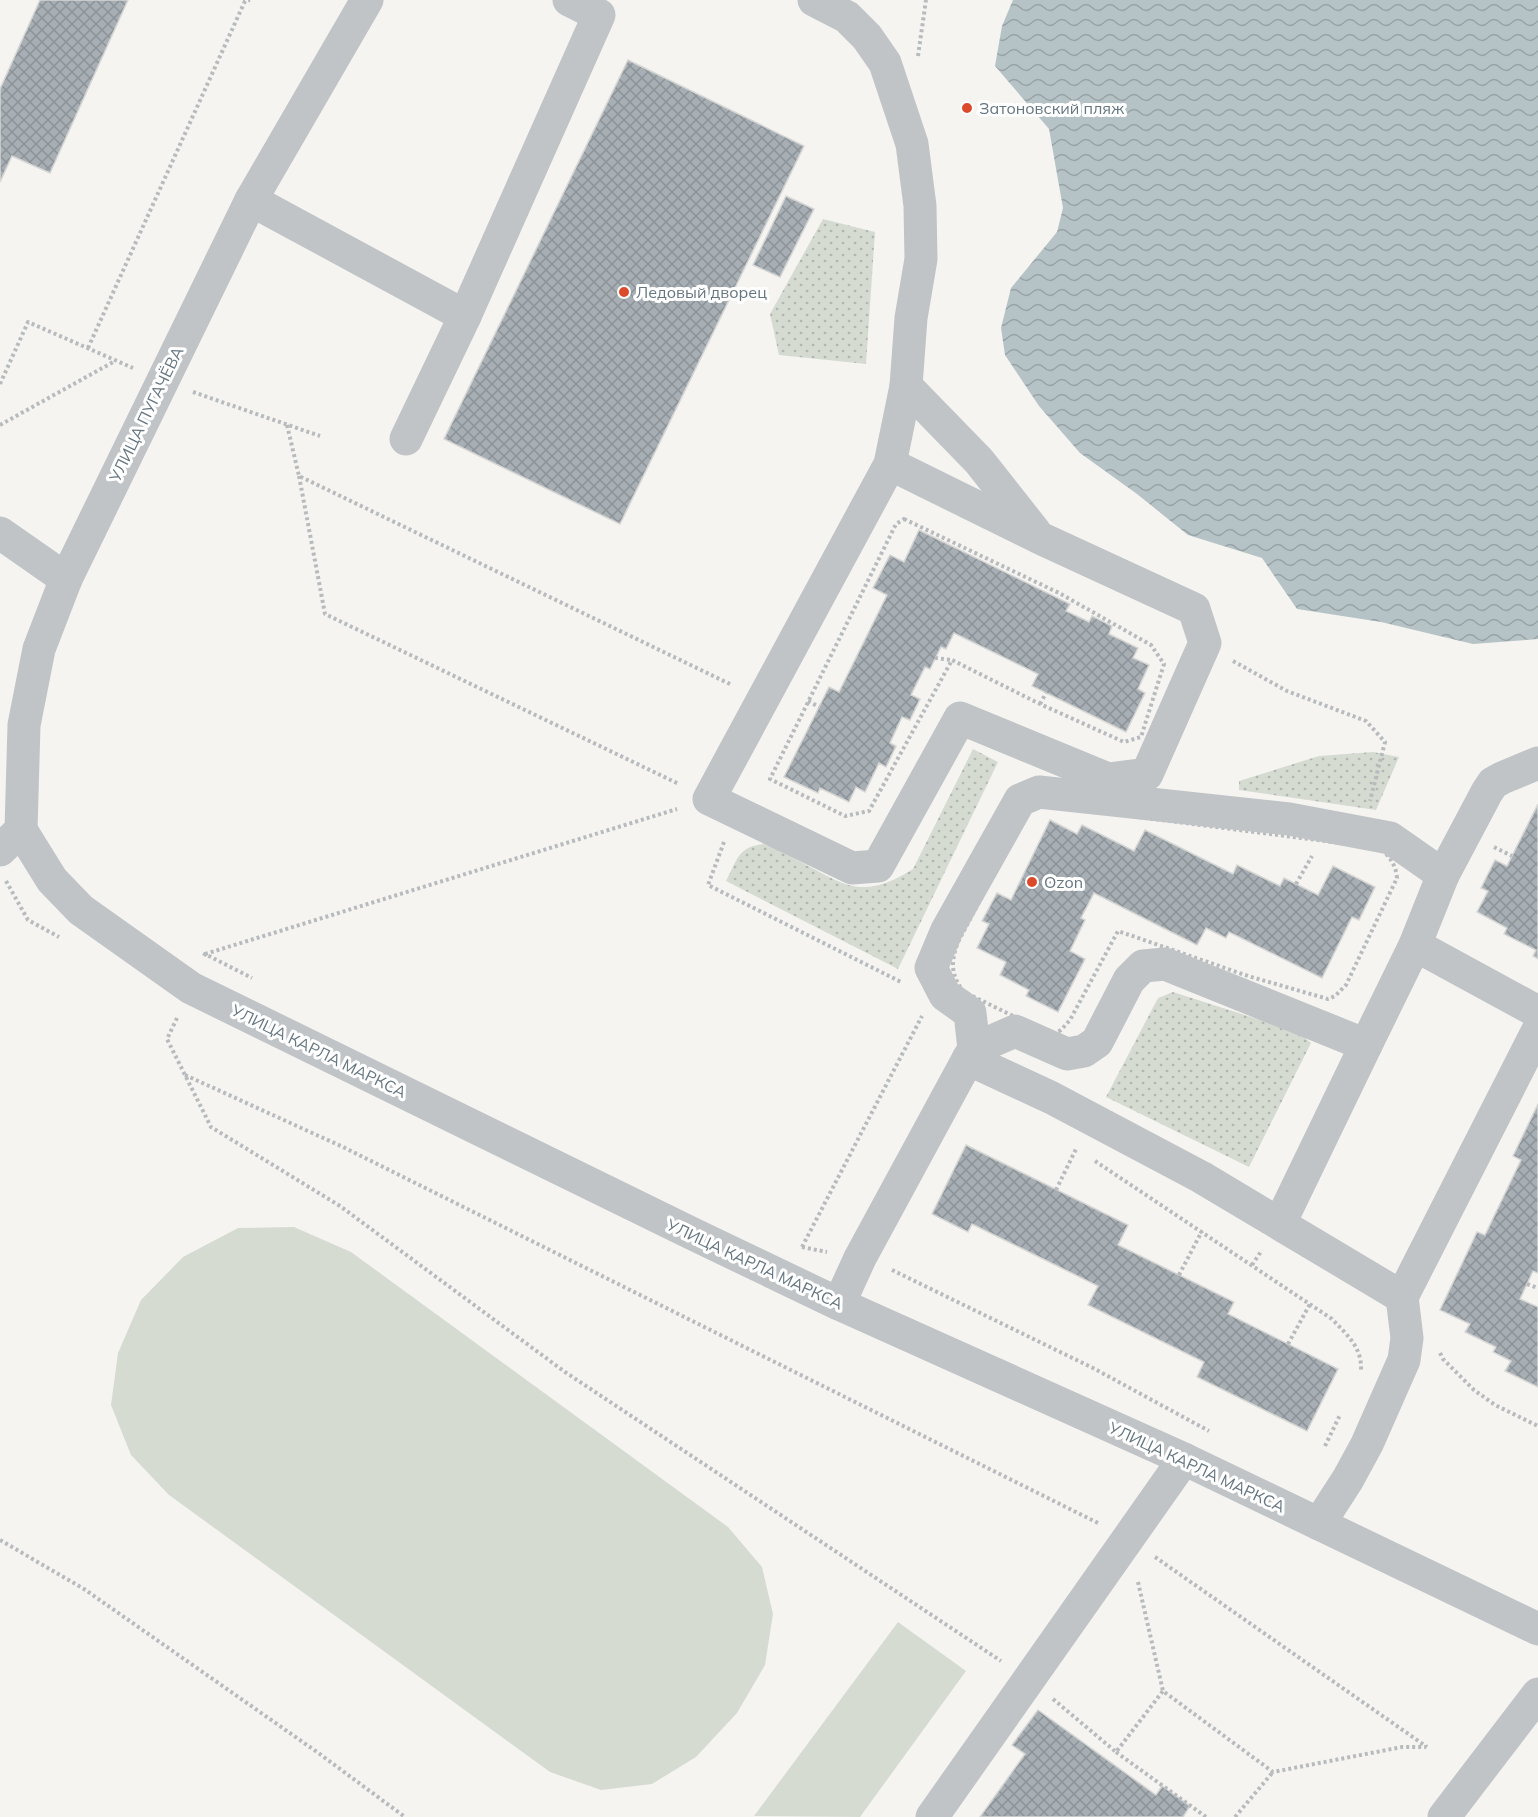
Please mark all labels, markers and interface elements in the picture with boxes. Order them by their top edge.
place label: Затоновский пляж [979,98,1124,118]
marker: Затоновский пляж [960,101,974,115]
place label: Ледовый дворец [636,282,767,302]
marker: Ледовый дворец [617,285,631,299]
street label: УЛИЦА ПУГАЧЁВА [104,343,188,486]
place label: Ozon [1044,872,1083,892]
marker: Ozon [1025,875,1039,889]
street label: УЛИЦА КАРЛА МАРКСА [227,999,410,1102]
street label: УЛИЦА КАРЛА МАРКСА [663,1214,847,1314]
street label: УЛИЦА КАРЛА МАРКСА [1105,1417,1289,1517]

